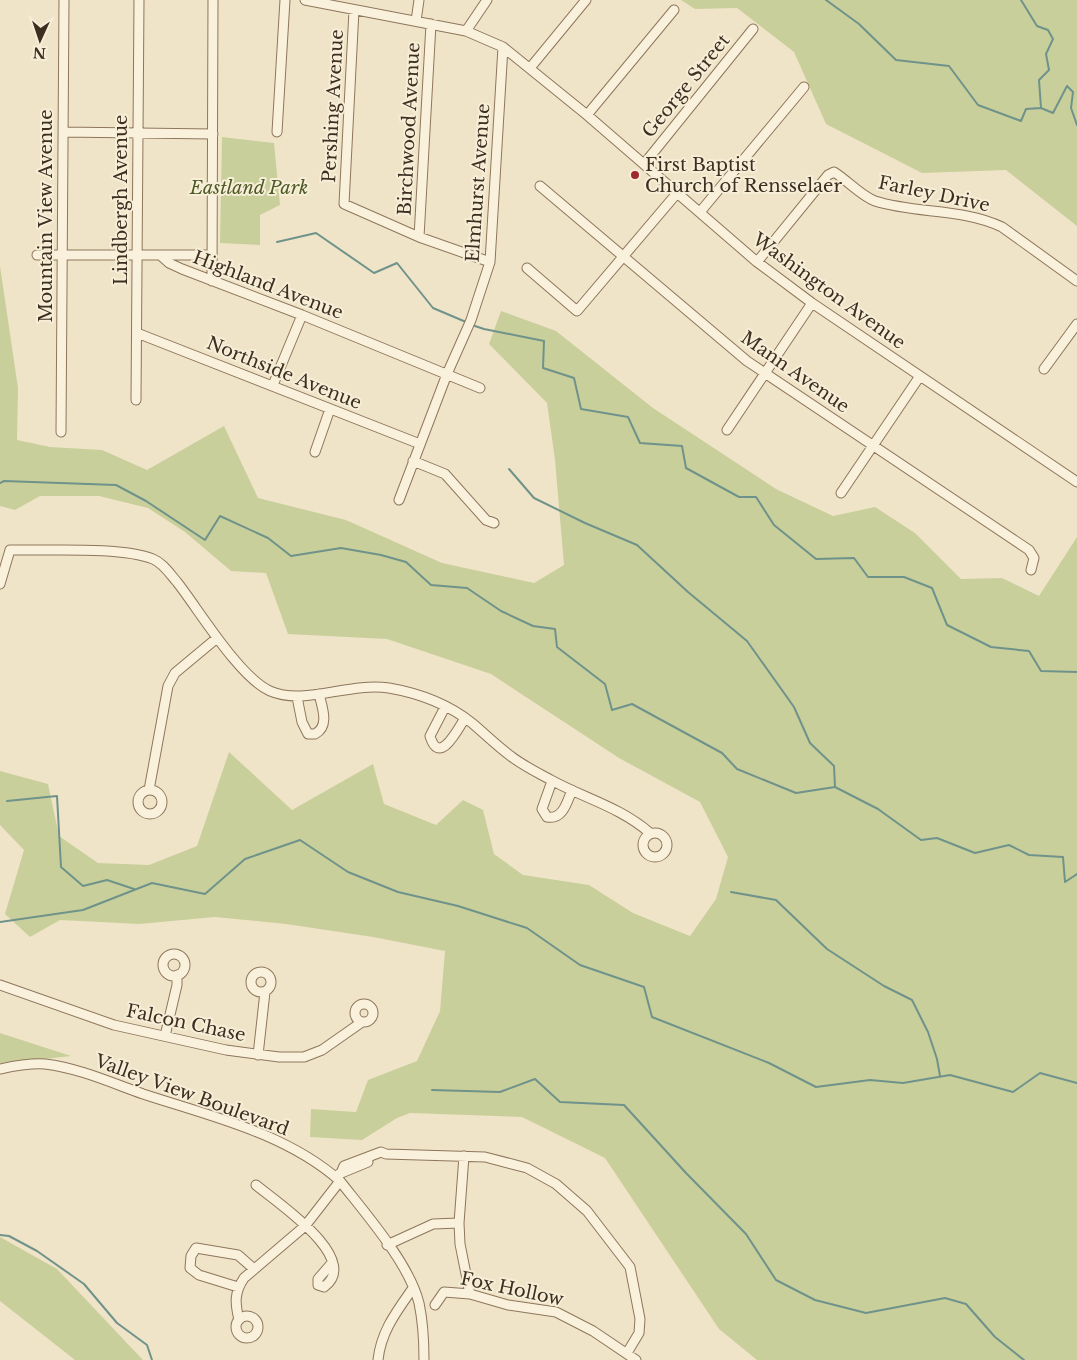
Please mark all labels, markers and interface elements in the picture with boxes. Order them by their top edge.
north arrow [15,15,65,65]
street label: Pershing Avenue [318,29,348,183]
street label: George Street [638,30,735,142]
street label: Birchwood Avenue [393,42,425,216]
text: N [32,44,46,62]
street label: Elmhurst Avenue [461,103,495,263]
street label: Mountain View Avenue [35,109,57,323]
street label: Lindbergh Avenue [110,115,132,285]
place label: First Baptist Church of Rensselaer [645,154,842,197]
marker: First Baptist Church of Rensselaer [629,169,641,181]
street label: Farley Drive [876,171,992,217]
park label: Eastland Park [189,177,308,199]
street label: Washington Avenue [748,228,910,354]
street label: Highland Avenue [190,246,346,324]
street label: Mann Avenue [737,326,853,418]
street label: Northside Avenue [203,332,365,414]
street label: Falcon Chase [124,1000,248,1046]
street label: Valley View Boulevard [91,1049,292,1140]
street label: Fox Hollow [458,1267,566,1311]

